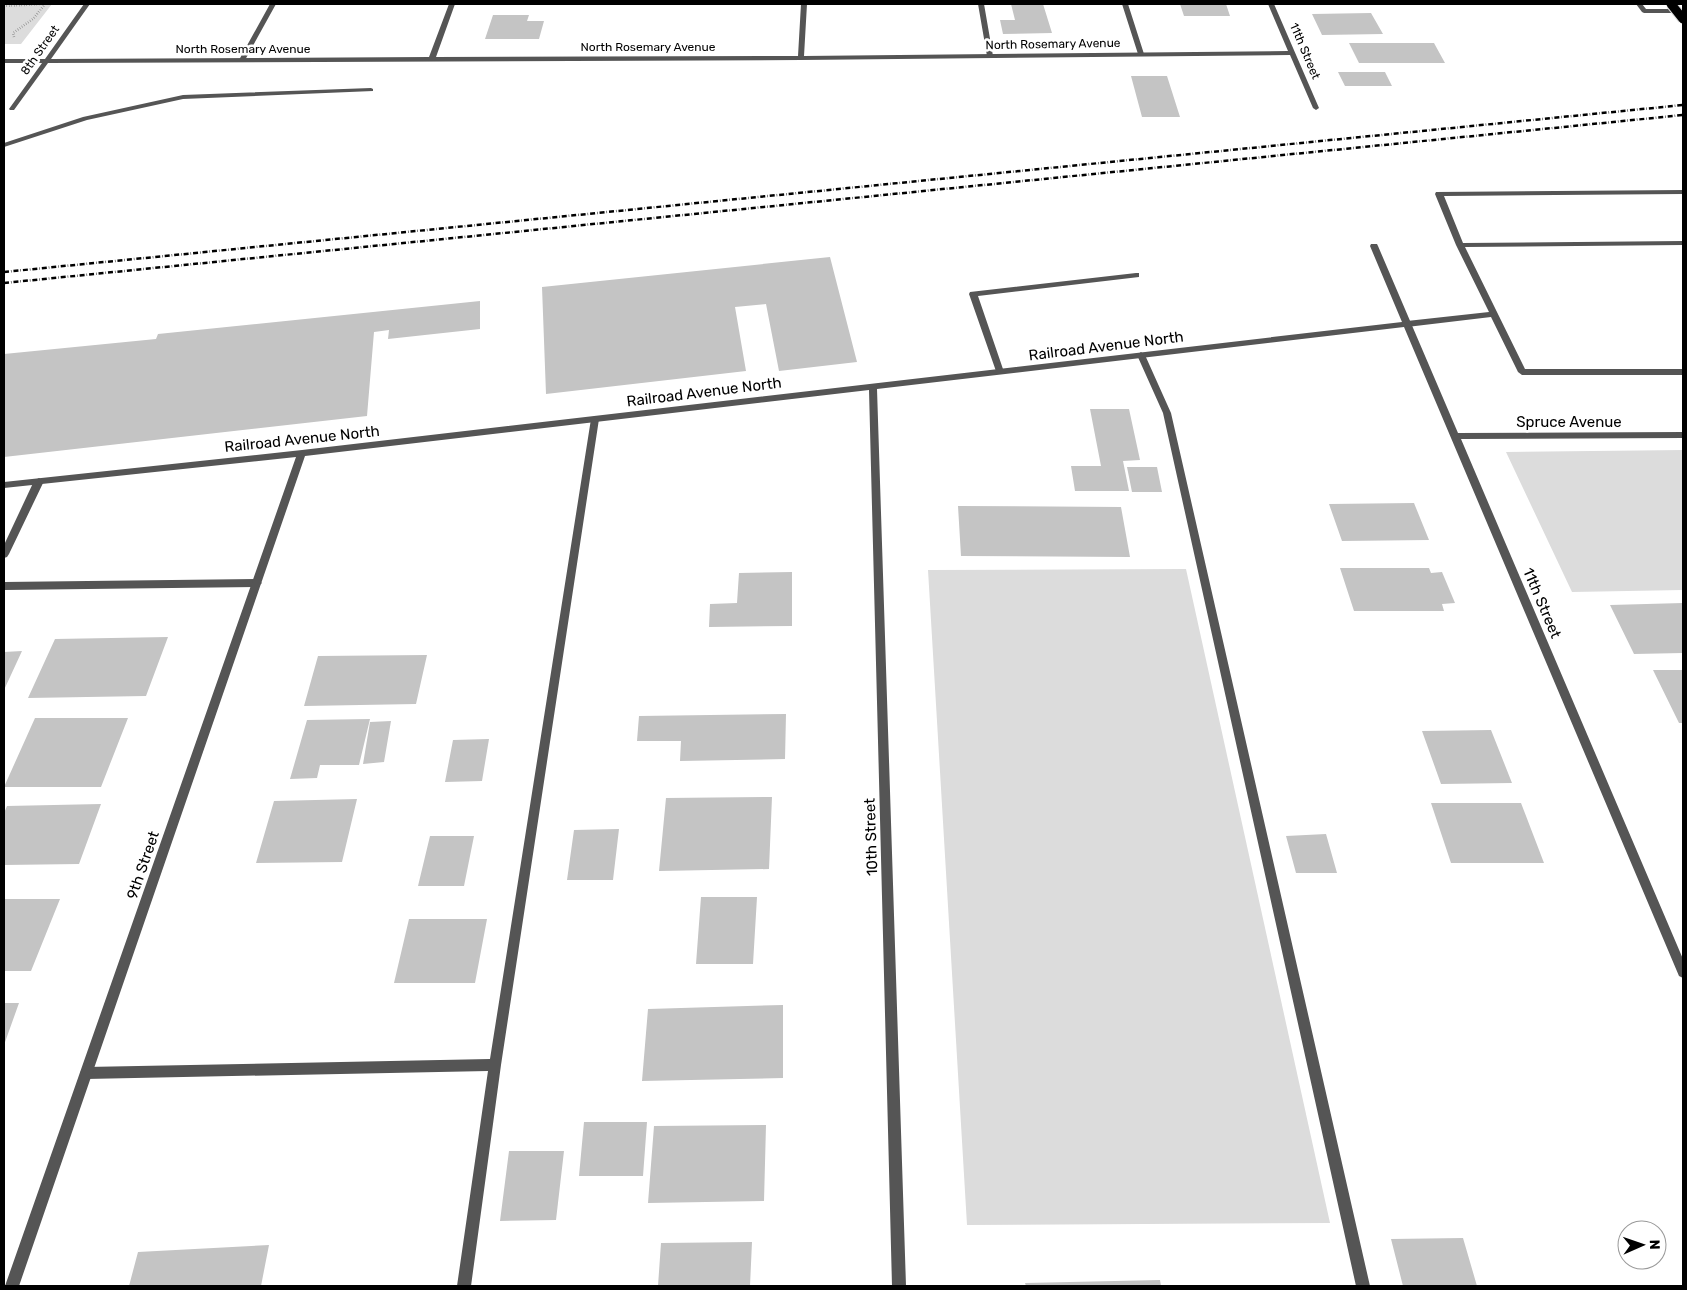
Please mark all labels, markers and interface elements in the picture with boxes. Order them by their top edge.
street label: 11th Street [1287,21,1323,82]
street label: 8th Street [18,22,62,77]
street label: North Rosemary Avenue [985,36,1121,52]
street label: North Rosemary Avenue [580,40,716,54]
street label: North Rosemary Avenue [175,42,311,56]
street label: Railroad Avenue North [1027,328,1185,364]
street label: Railroad Avenue North [625,374,783,410]
street label: Spruce Avenue [1516,413,1622,431]
street label: Railroad Avenue North [223,422,381,456]
street label: 11th Street [1519,565,1565,641]
street label: 10th Street [861,798,881,876]
street label: 9th Street [123,828,163,901]
north arrow [1617,1220,1667,1270]
text: N [1646,1239,1663,1250]

